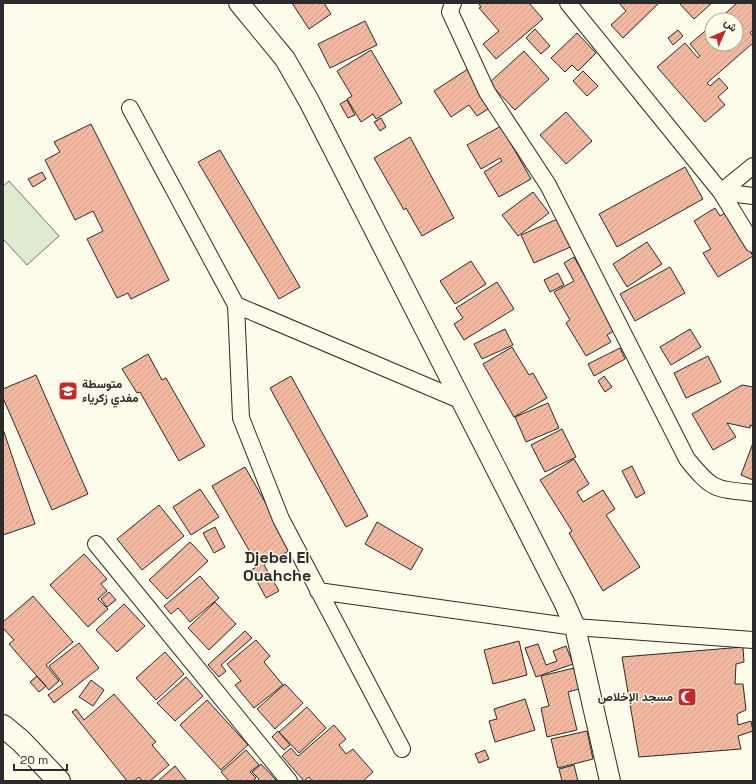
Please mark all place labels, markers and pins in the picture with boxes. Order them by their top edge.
place label: متوسطة مفدي زكرياء [82,376,139,408]
school or university icon: متوسطة مفدي زكرياء [57,380,79,402]
mosque icon: مسجد الإخلاص [676,686,698,708]
place label: مسجد الإخلاص [598,689,673,705]

